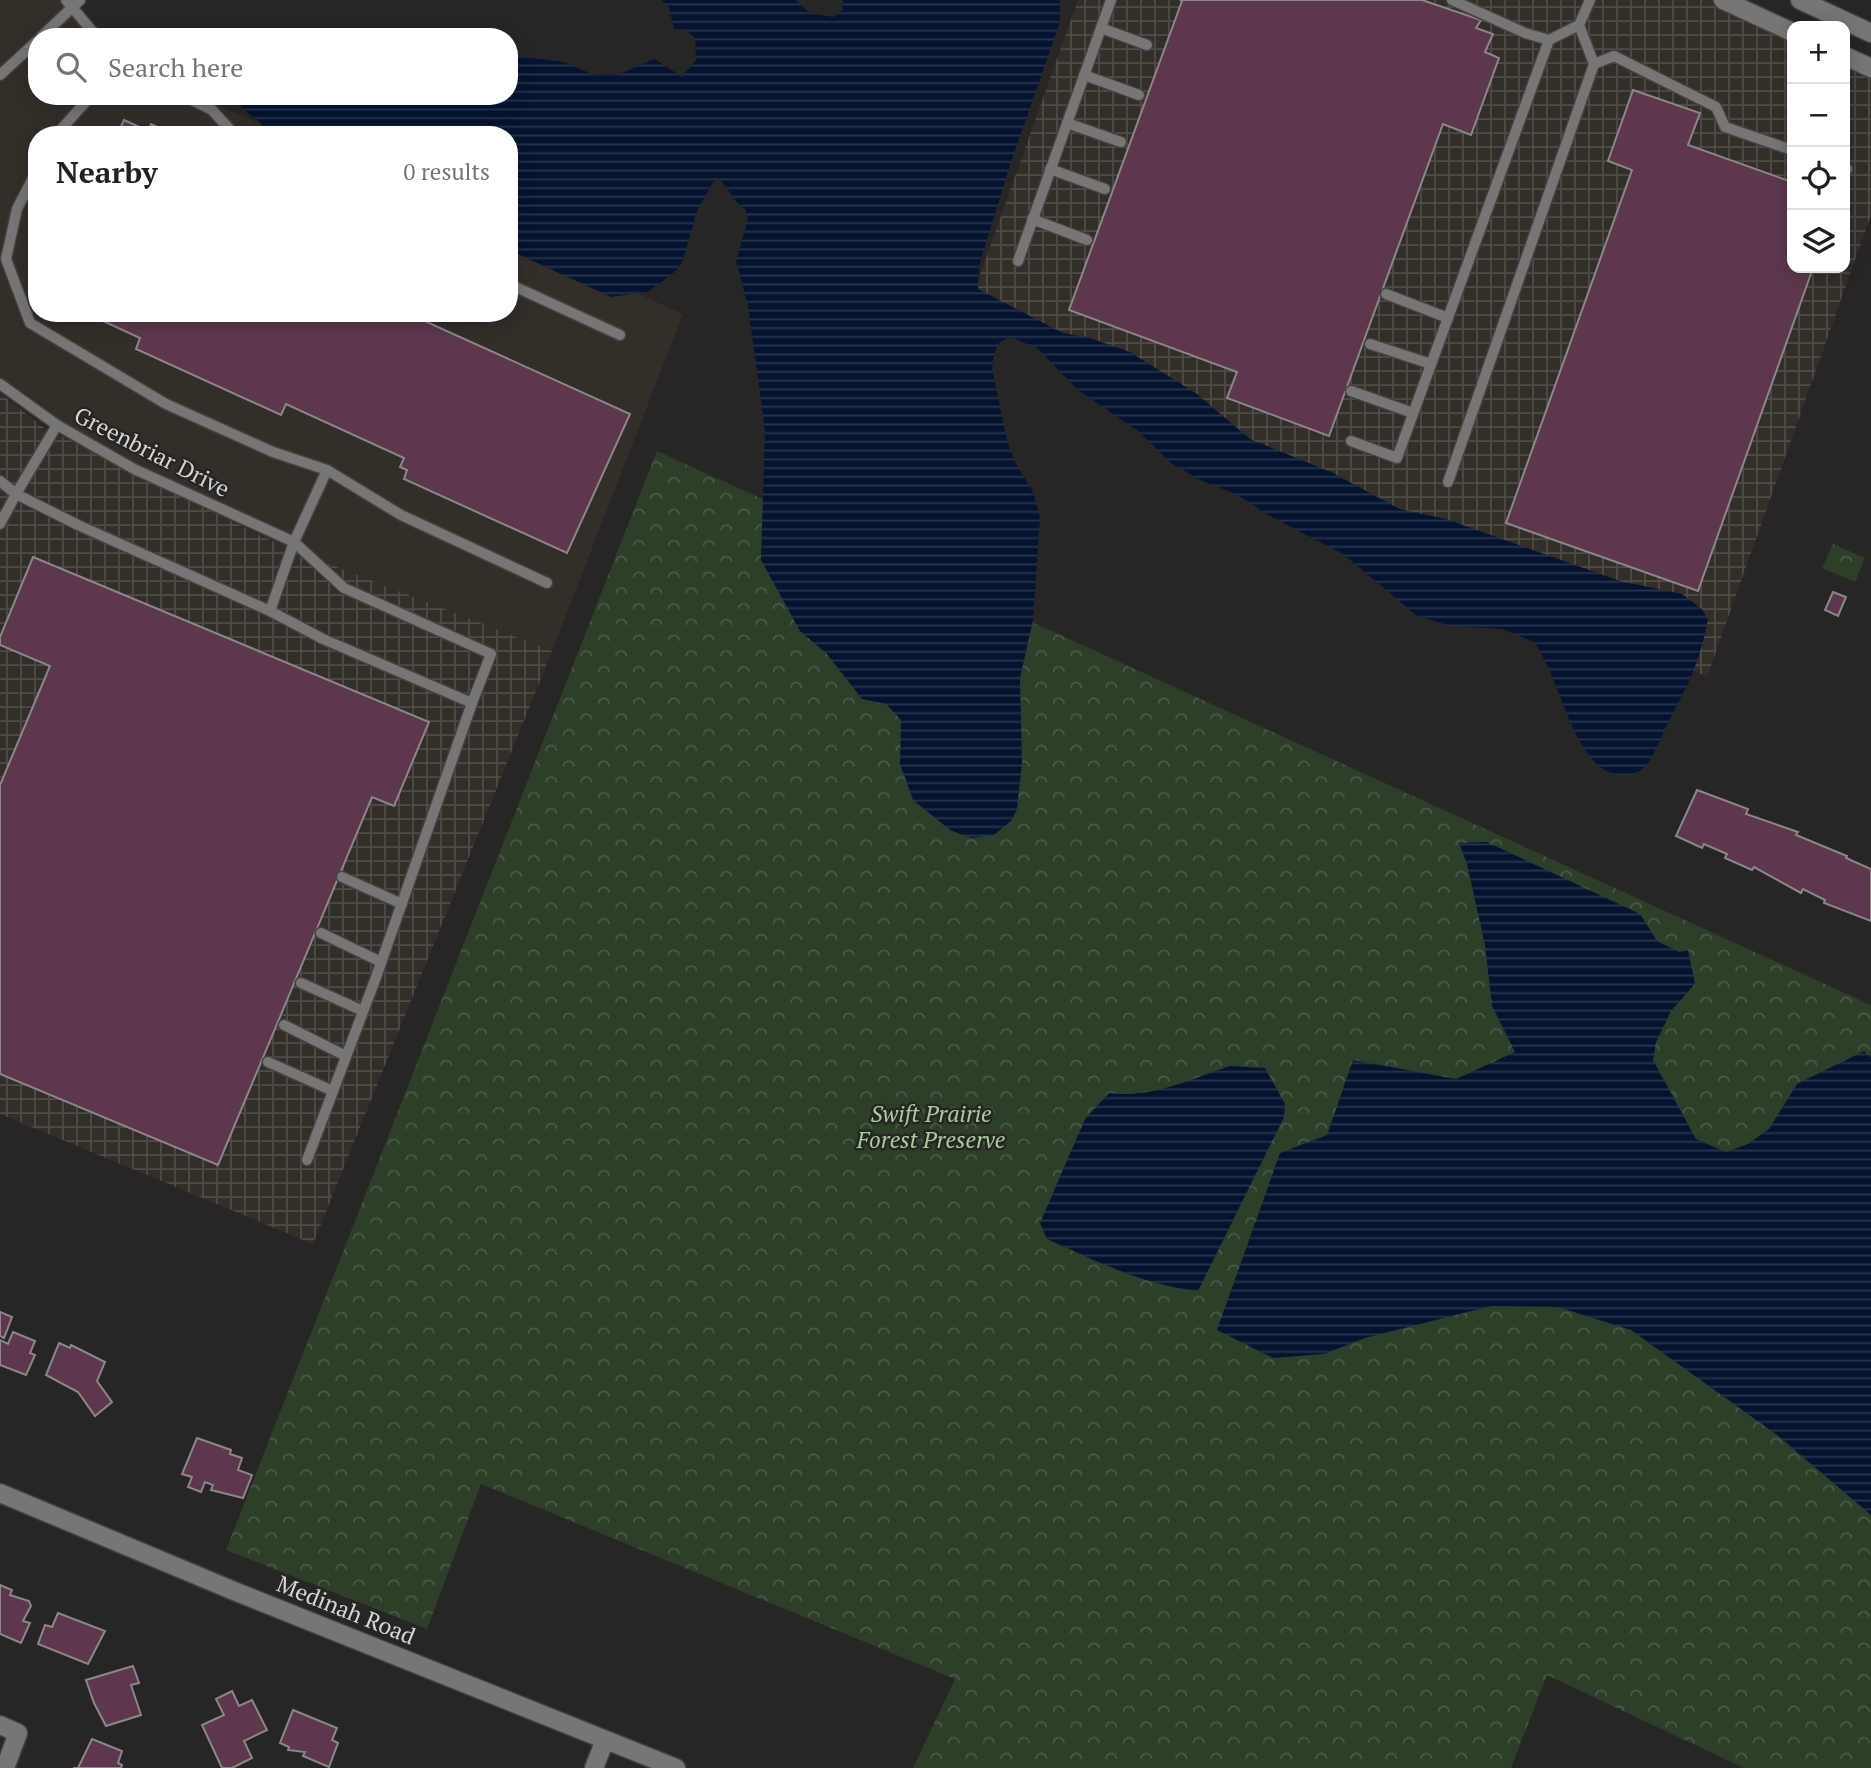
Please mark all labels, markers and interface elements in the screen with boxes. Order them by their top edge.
map controls [1787,21,1850,273]
button: + [1787,21,1850,84]
search box [28,28,518,105]
icon: search [52,48,90,86]
text: Search here [108,50,243,84]
button: − [1787,84,1850,147]
button: locate [1787,147,1850,210]
text: Nearby [56,152,158,192]
text: 0 results [403,156,490,187]
button: layers [1787,210,1850,273]
street label: Greenbriar Drive [69,399,235,504]
park label: Swift Prairie Forest Preserve [856,1098,1005,1155]
street label: Medinah Road [272,1568,420,1652]

